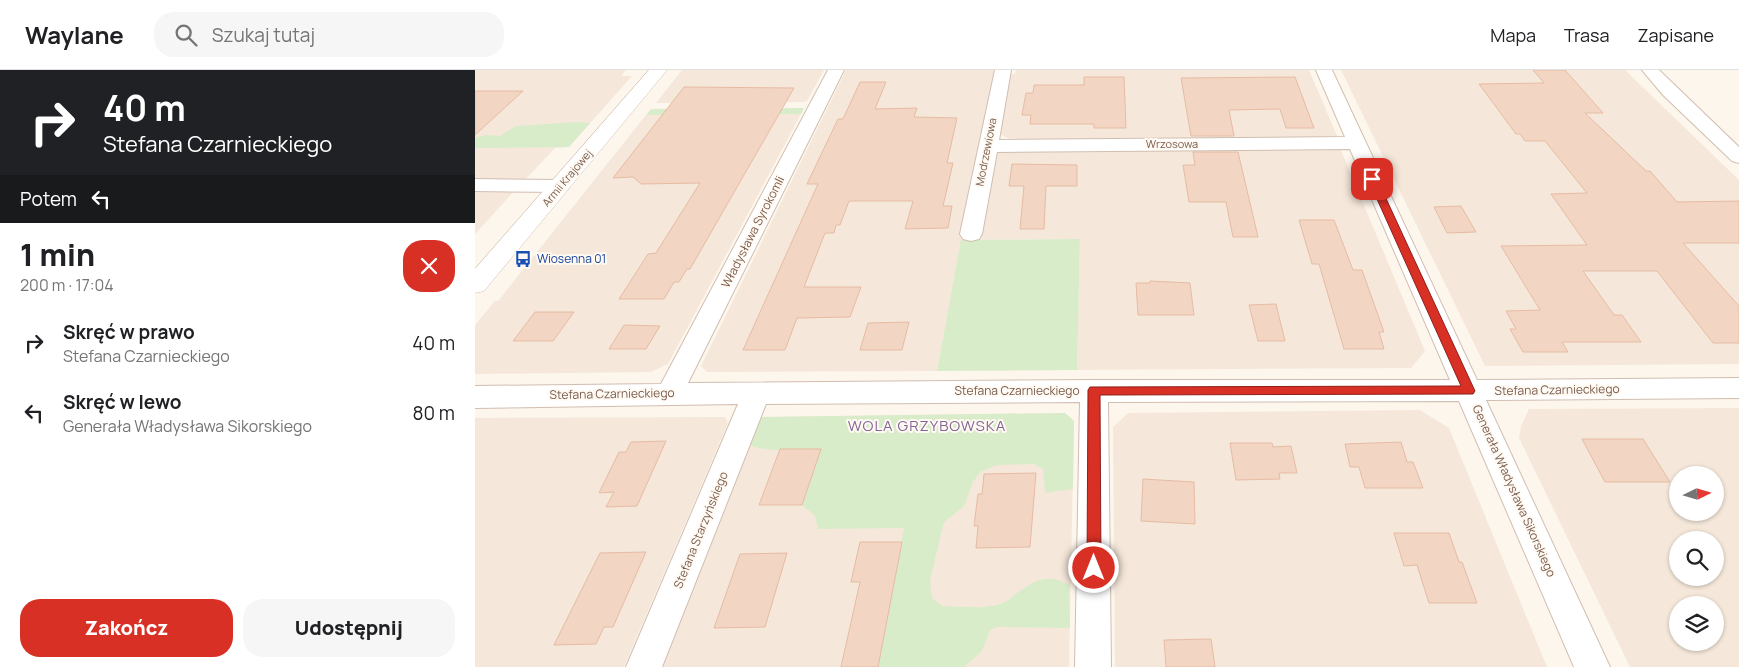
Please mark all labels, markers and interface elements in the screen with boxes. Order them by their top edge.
search box [154,12,504,57]
text: Waylane [25,18,124,51]
icon: search [172,21,200,49]
text: Szukaj tutaj [212,22,315,48]
text: Mapa [1490,23,1536,47]
text: Trasa [1564,23,1609,47]
text: Zapisane [1637,23,1714,47]
text: 40 m [103,84,186,132]
icon: right [20,90,85,155]
street label: Modrzewiowa [972,116,999,187]
text: Stefana Czarnieckiego [103,129,332,159]
street label: Wrzosowa [1146,136,1198,151]
street label: Armii Krajowej [538,146,595,209]
pin [1351,158,1393,200]
icon: arrive [1358,165,1386,193]
street label: Władysława Syrokomli [717,173,788,291]
icon: left [87,185,115,213]
text: Potem [20,186,77,212]
text: 1 min [20,234,95,275]
button: close [403,240,455,292]
bus stop icon: Wiosenna 01 [513,249,533,269]
place label: Wiosenna 01 [537,250,606,267]
text: 200 m · 17:04 [20,274,114,296]
text: Skręć w prawo [63,319,195,345]
icon: right [20,329,48,357]
text: 40 m [412,330,455,356]
text: Stefana Czarnieckiego [63,345,230,367]
street label: Stefana Czarnieckiego [1494,380,1620,399]
street label: Stefana Czarnieckiego [954,382,1080,399]
street label: Stefana Czarnieckiego [549,384,675,403]
text: Skręć w lewo [63,389,182,415]
icon: left [20,399,48,427]
text: 80 m [412,400,455,426]
street label: Generała Władysława Sikorskiego [1469,402,1560,580]
text: Generała Władysława Sikorskiego [63,415,312,437]
district label: WOLA GRZYBOWSKA [848,415,1006,436]
north arrow [1669,466,1724,521]
map controls [1669,466,1724,651]
street label: Stefana Starzyńskiego [669,469,732,591]
button: search [1669,531,1724,586]
position arrow [1067,541,1119,593]
button: layers [1669,596,1724,651]
button: Zakończ [20,599,233,657]
button: Udostępnij [243,599,455,657]

